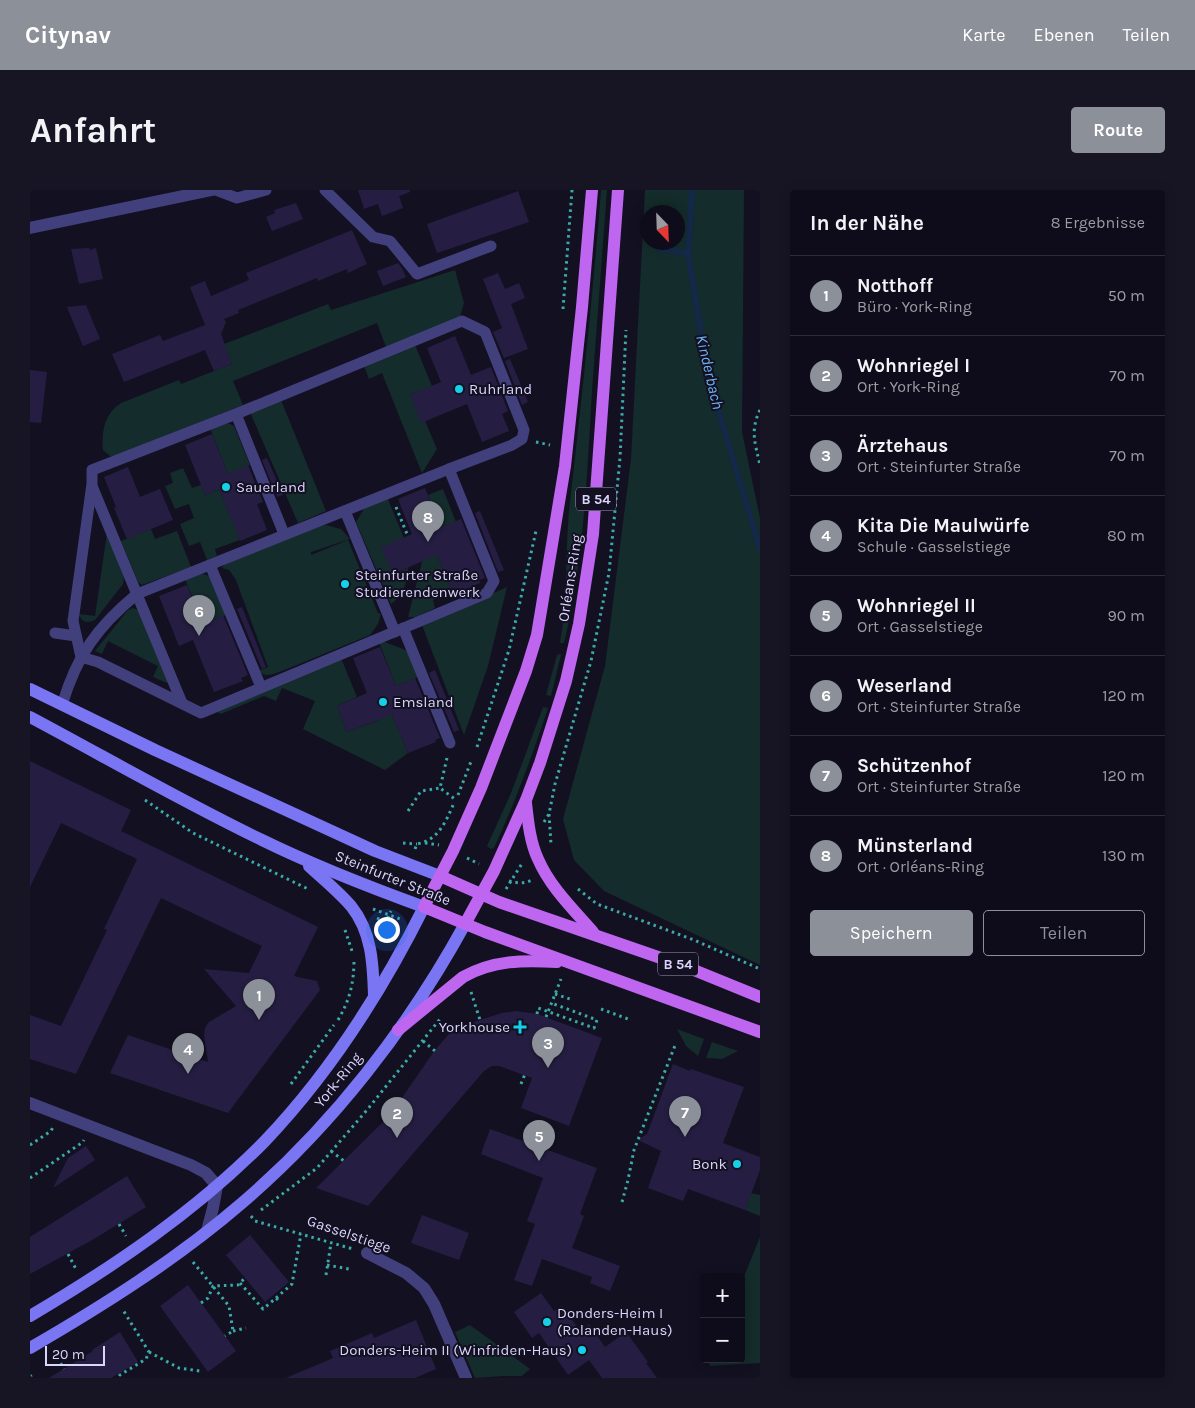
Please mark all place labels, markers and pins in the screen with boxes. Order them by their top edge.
place label: Ruhrland [469,380,532,398]
marker: Ruhrland [453,383,465,395]
place label: Sauerland [236,478,306,496]
marker: Sauerland [220,481,232,493]
pin: 8 [412,501,444,542]
place label: Steinfurter Straße Studierendenwerk [355,566,480,601]
marker: Steinfurter Straße Studierendenwerk [339,578,351,590]
pin: 6 [183,595,215,636]
place label: Emsland [393,693,454,711]
marker: Emsland [377,696,389,708]
pin: 1 [243,979,275,1020]
place label: Yorkhouse [439,1018,510,1036]
marker: Yorkhouse [514,1021,526,1033]
pin: 3 [532,1027,564,1068]
pin: 4 [172,1033,204,1074]
pin: 7 [669,1096,701,1137]
pin: 2 [381,1097,413,1138]
pin: 5 [523,1120,555,1161]
place label: Bonk [692,1155,727,1173]
marker: Bonk [731,1158,743,1170]
place label: Donders-Heim I (Rolanden-Haus) [557,1304,673,1339]
marker: Donders-Heim I (Rolanden-Haus) [541,1316,553,1328]
place label: Donders-Heim II (Winfriden-Haus) [339,1341,572,1359]
marker: Donders-Heim II (Winfriden-Haus) [576,1344,588,1356]

